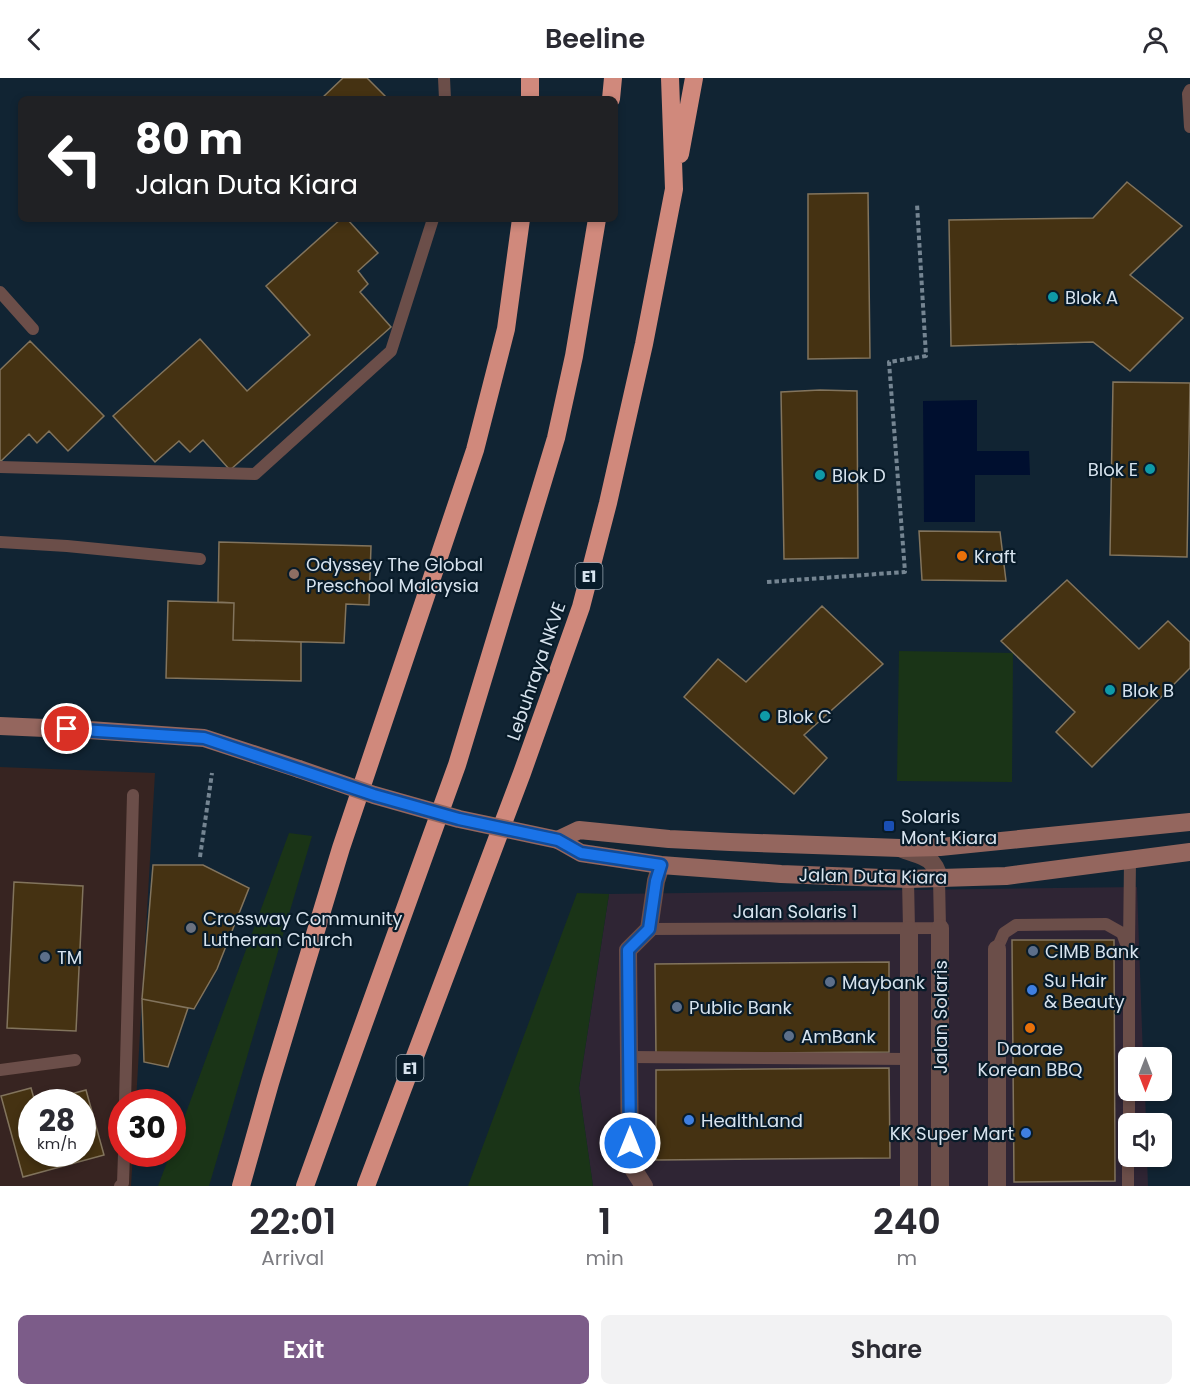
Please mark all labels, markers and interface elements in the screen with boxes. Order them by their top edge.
text: Beeline [545,20,645,57]
icon: back [18,23,51,56]
icon: person [1139,23,1172,56]
text: 80 m [135,110,243,169]
icon: left [36,120,114,198]
text: Jalan Duta Kiara [135,166,358,203]
place label: Blok A [1065,285,1118,310]
marker: Blok A [1046,290,1060,304]
place label: Blok E [1088,457,1138,482]
marker: Blok E [1143,462,1157,476]
place label: Blok D [832,463,886,488]
marker: Blok D [813,468,827,482]
place label: Kraft [974,544,1016,569]
marker: Kraft [955,549,969,563]
place label: Odyssey The Global Preschool Malaysia [306,552,483,598]
road number: E1 [576,563,602,589]
marker: Odyssey The Global Preschool Malaysia [287,567,301,581]
street label: Lebuhraya NKVE [501,598,571,744]
place label: Blok B [1122,678,1174,703]
marker: Blok B [1103,683,1117,697]
pin [41,703,92,754]
place label: Blok C [777,704,832,729]
marker: Blok C [758,709,772,723]
icon: arrive [50,712,83,745]
place label: Solaris Mont Kiara [901,804,997,850]
marker: Solaris Mont Kiara [882,819,896,833]
street label: Jalan Duta Kiara [798,862,948,890]
street label: Jalan Solaris 1 [733,899,857,924]
place label: Crossway Community Lutheran Church [203,906,402,952]
marker: Crossway Community Lutheran Church [184,921,198,935]
place label: CIMB Bank [1045,939,1139,964]
marker: CIMB Bank [1026,944,1040,958]
place label: TM [57,945,82,970]
marker: TM [38,950,52,964]
street label: Jalan Solaris [928,960,953,1074]
place label: Su Hair & Beauty [1044,968,1125,1014]
place label: Maybank [842,970,926,995]
marker: Maybank [823,975,837,989]
marker: Su Hair & Beauty [1025,983,1039,997]
place label: Public Bank [689,995,792,1020]
marker: Public Bank [670,1000,684,1014]
marker: Daorae Korean BBQ [1023,1021,1037,1035]
place label: AmBank [801,1024,876,1049]
marker: AmBank [782,1029,796,1043]
place label: Daorae Korean BBQ [978,1036,1082,1082]
north arrow [1118,1047,1172,1101]
map controls [1118,1047,1172,1167]
road number: E1 [396,1055,424,1081]
speed limit sign: 30 [108,1089,186,1167]
text: 28 [39,1099,75,1142]
place label: HealthLand [701,1108,803,1133]
position arrow [598,1111,662,1175]
marker: HealthLand [682,1113,696,1127]
button: sound [1118,1113,1172,1167]
place label: KK Super Mart [890,1121,1014,1146]
marker: KK Super Mart [1019,1126,1033,1140]
text: km/h [37,1133,77,1154]
text: 22:01 [249,1196,336,1247]
text: 1 [598,1196,611,1247]
text: 240 [873,1196,941,1247]
text: Arrival [261,1244,324,1272]
text: min [586,1244,624,1272]
text: m [897,1244,917,1272]
button: Exit [18,1315,589,1384]
button: Share [601,1315,1172,1384]

